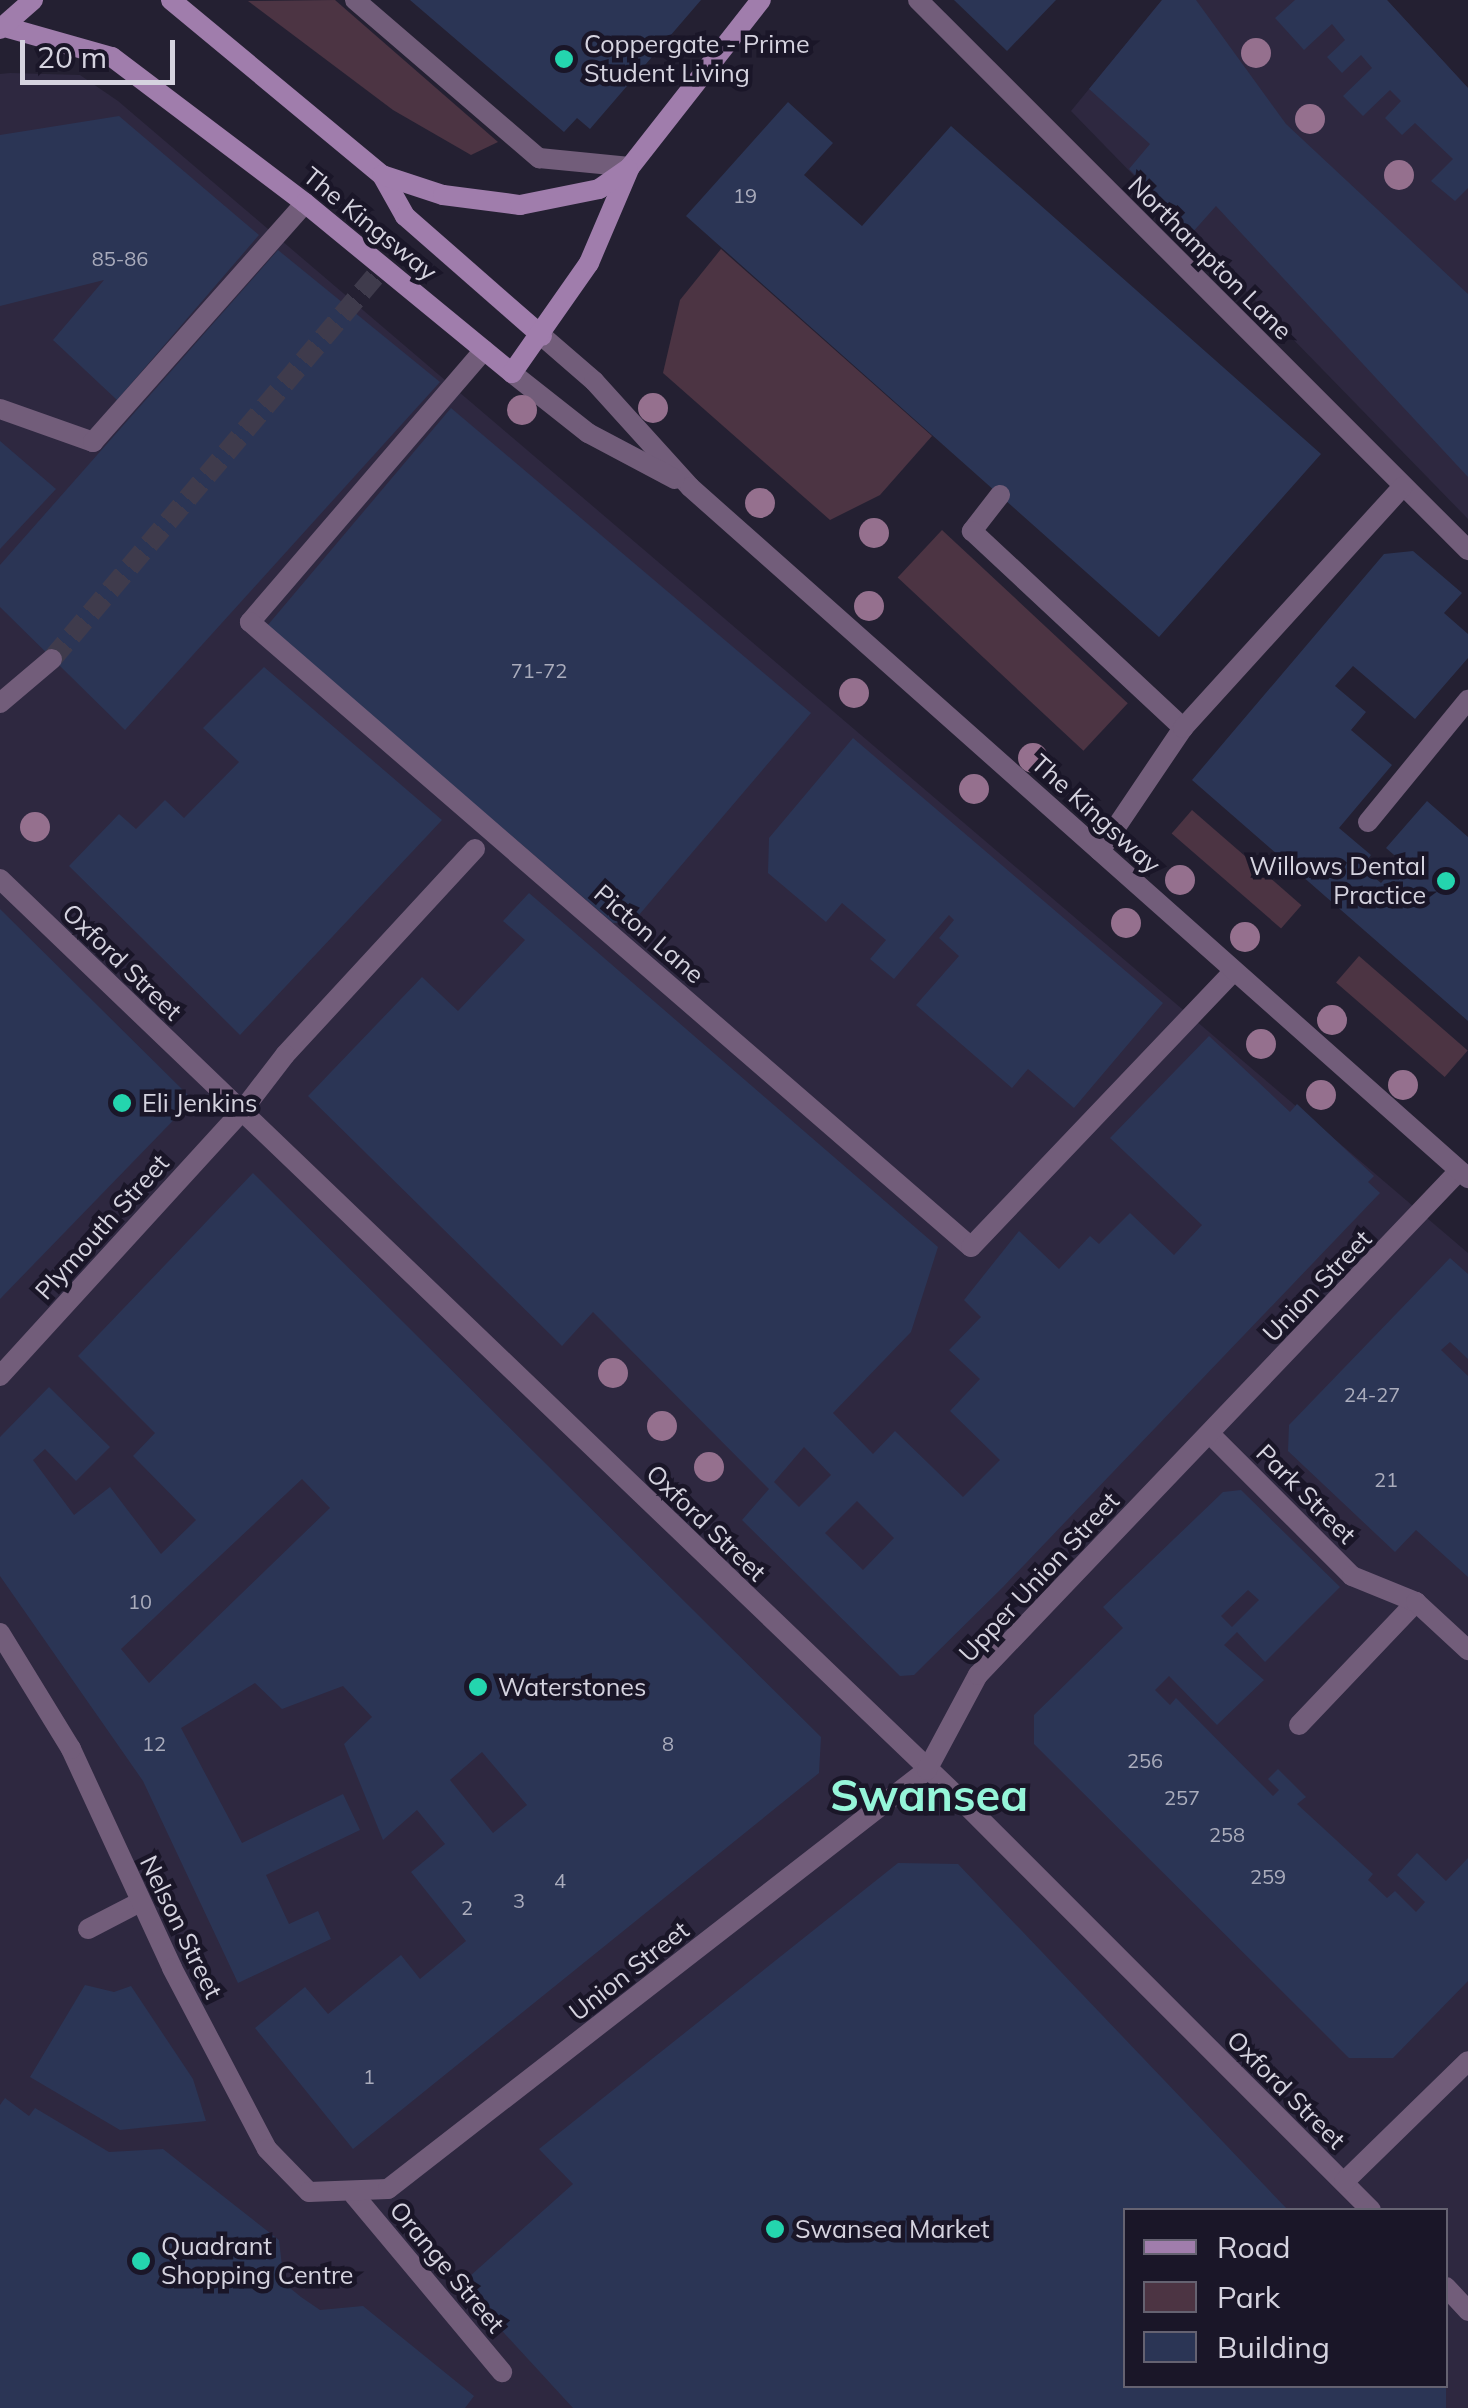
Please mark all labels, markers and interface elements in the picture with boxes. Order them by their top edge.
scale bar [25,20,180,82]
place label: Coppergate - Prime Student Living [584,30,810,89]
text: 20 m [37,38,107,76]
marker: Coppergate - Prime Student Living [553,48,575,70]
street label: The Kingsway [297,161,443,287]
street label: Northampton Lane [1122,170,1298,346]
house number: 19 [733,183,757,207]
house number: 85-86 [92,246,148,270]
house number: 71-72 [511,658,567,682]
street label: The Kingsway [1025,748,1167,880]
place label: Willows Dental Practice [1249,852,1426,911]
marker: Willows Dental Practice [1435,870,1457,892]
street label: Picton Lane [588,878,710,990]
street label: Oxford Street [56,898,188,1026]
place label: Eli Jenkins [142,1088,257,1118]
marker: Eli Jenkins [111,1092,133,1114]
street label: Plymouth Street [29,1148,175,1306]
street label: Union Street [1256,1224,1378,1348]
house number: 24-27 [1344,1382,1400,1406]
street label: Park Street [1250,1438,1362,1550]
street label: Oxford Street [640,1459,772,1587]
house number: 21 [1374,1467,1398,1491]
street label: Upper Union Street [953,1486,1125,1668]
house number: 10 [128,1589,152,1613]
place label: Waterstones [498,1672,646,1702]
marker: Waterstones [467,1676,489,1698]
house number: 12 [142,1731,166,1755]
house number: 8 [662,1731,674,1755]
house number: 256 [1127,1748,1163,1772]
district label: Swansea [830,1768,1028,1822]
house number: 257 [1164,1785,1200,1809]
house number: 258 [1209,1822,1245,1846]
street label: Nelson Street [133,1851,229,2003]
house number: 259 [1250,1864,1286,1888]
house number: 4 [554,1868,566,1892]
house number: 3 [513,1888,525,1912]
house number: 2 [461,1895,473,1919]
street label: Union Street [563,1915,695,2027]
street label: Oxford Street [1221,2025,1351,2155]
house number: 1 [363,2064,375,2088]
street label: Orange Street [383,2195,511,2339]
legend [1123,2208,1448,2388]
place label: Swansea Market [795,2214,989,2244]
marker: Swansea Market [764,2218,786,2240]
text: Road [1217,2228,1291,2266]
place label: Quadrant Shopping Centre [161,2232,353,2291]
marker: Quadrant Shopping Centre [130,2250,152,2272]
text: Park [1217,2278,1280,2316]
text: Building [1217,2328,1330,2366]

